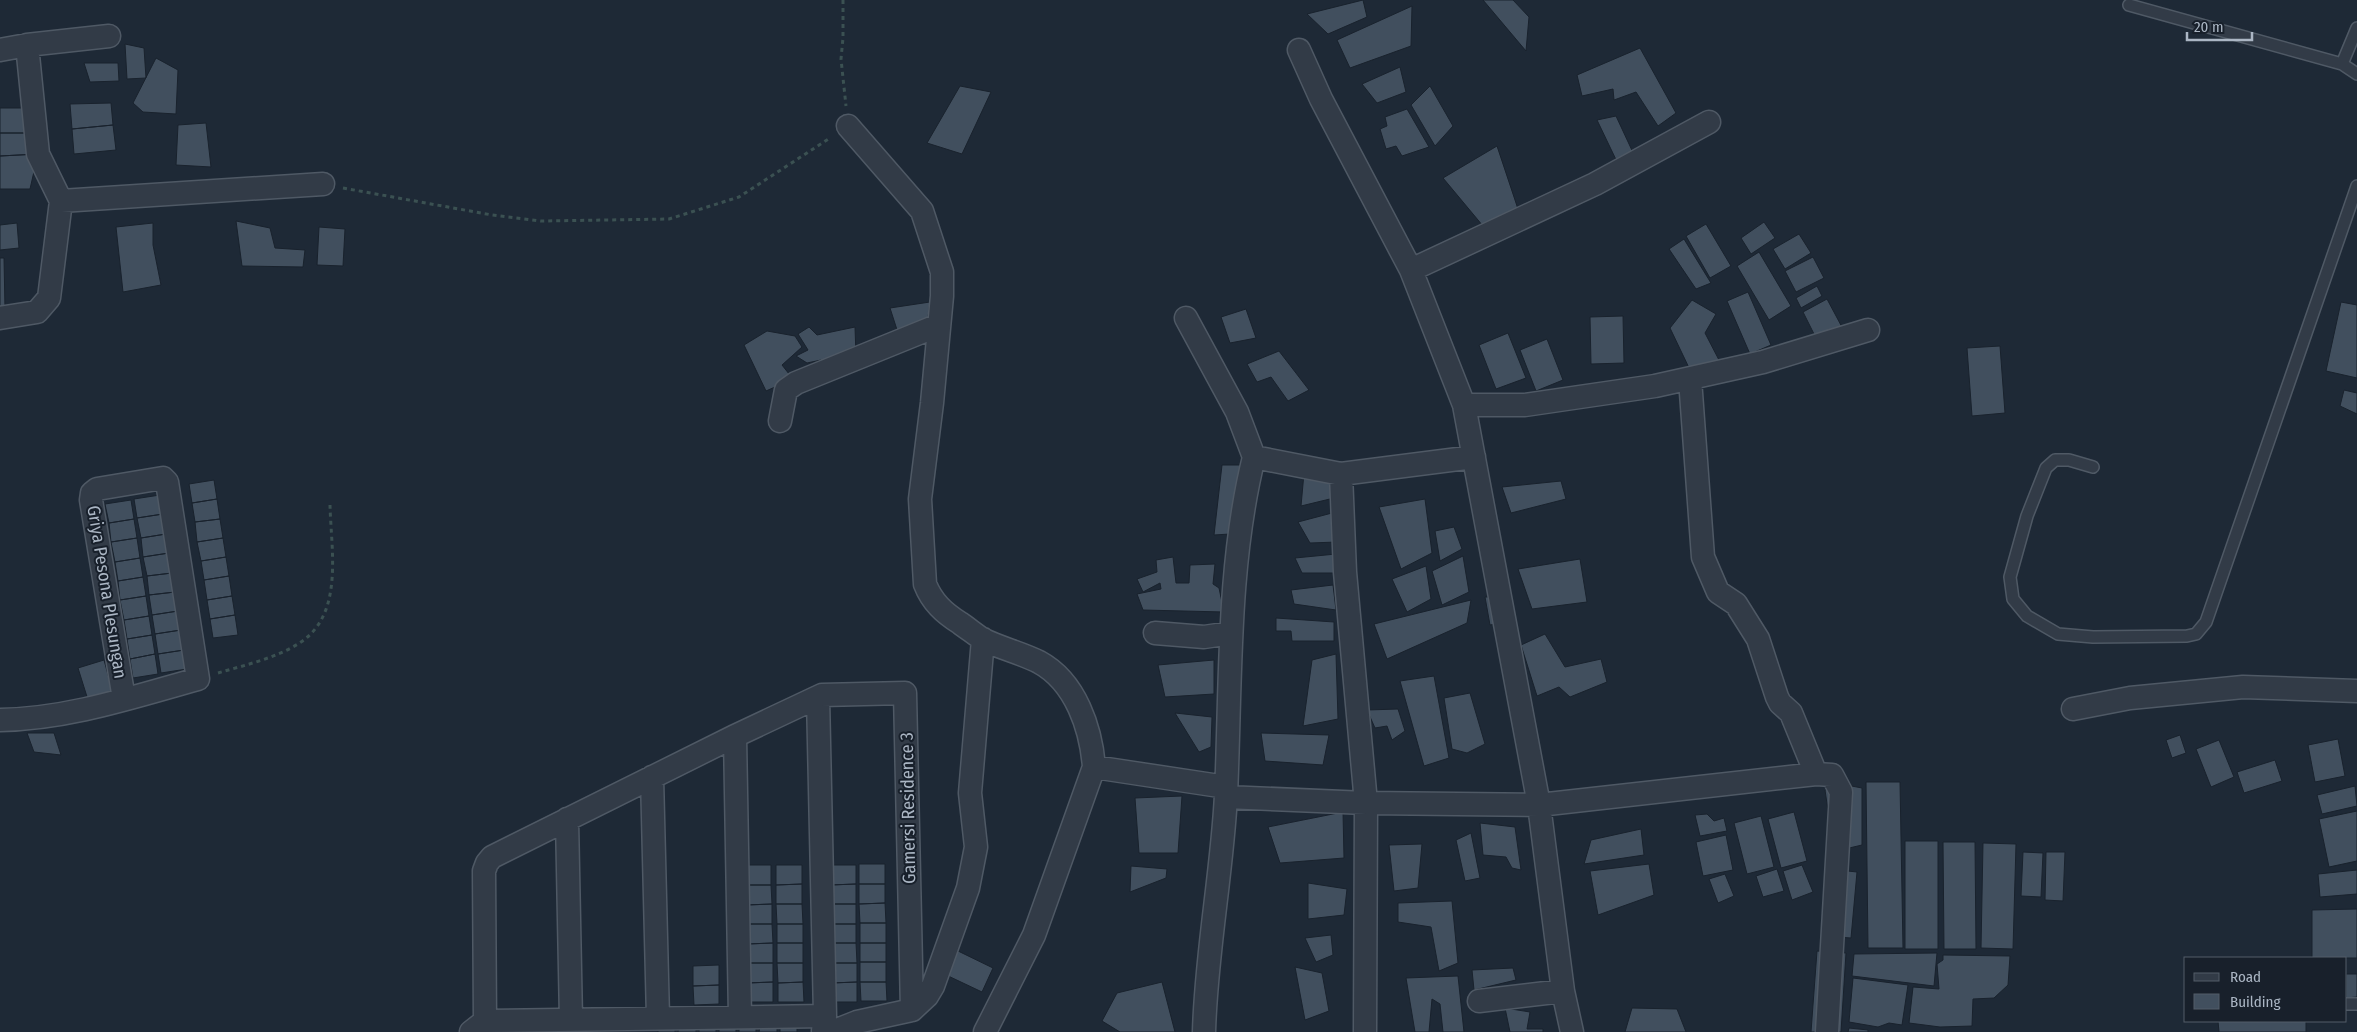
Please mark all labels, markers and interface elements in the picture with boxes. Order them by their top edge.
scale bar [2187,10,2252,42]
text: 20 m [2194,18,2224,36]
street label: Griya Pesona Plesungan [82,504,132,680]
street label: Gamersi Residence 3 [896,732,920,884]
legend [2184,957,2347,1022]
text: Road [2230,968,2261,986]
text: Building [2230,993,2281,1011]

